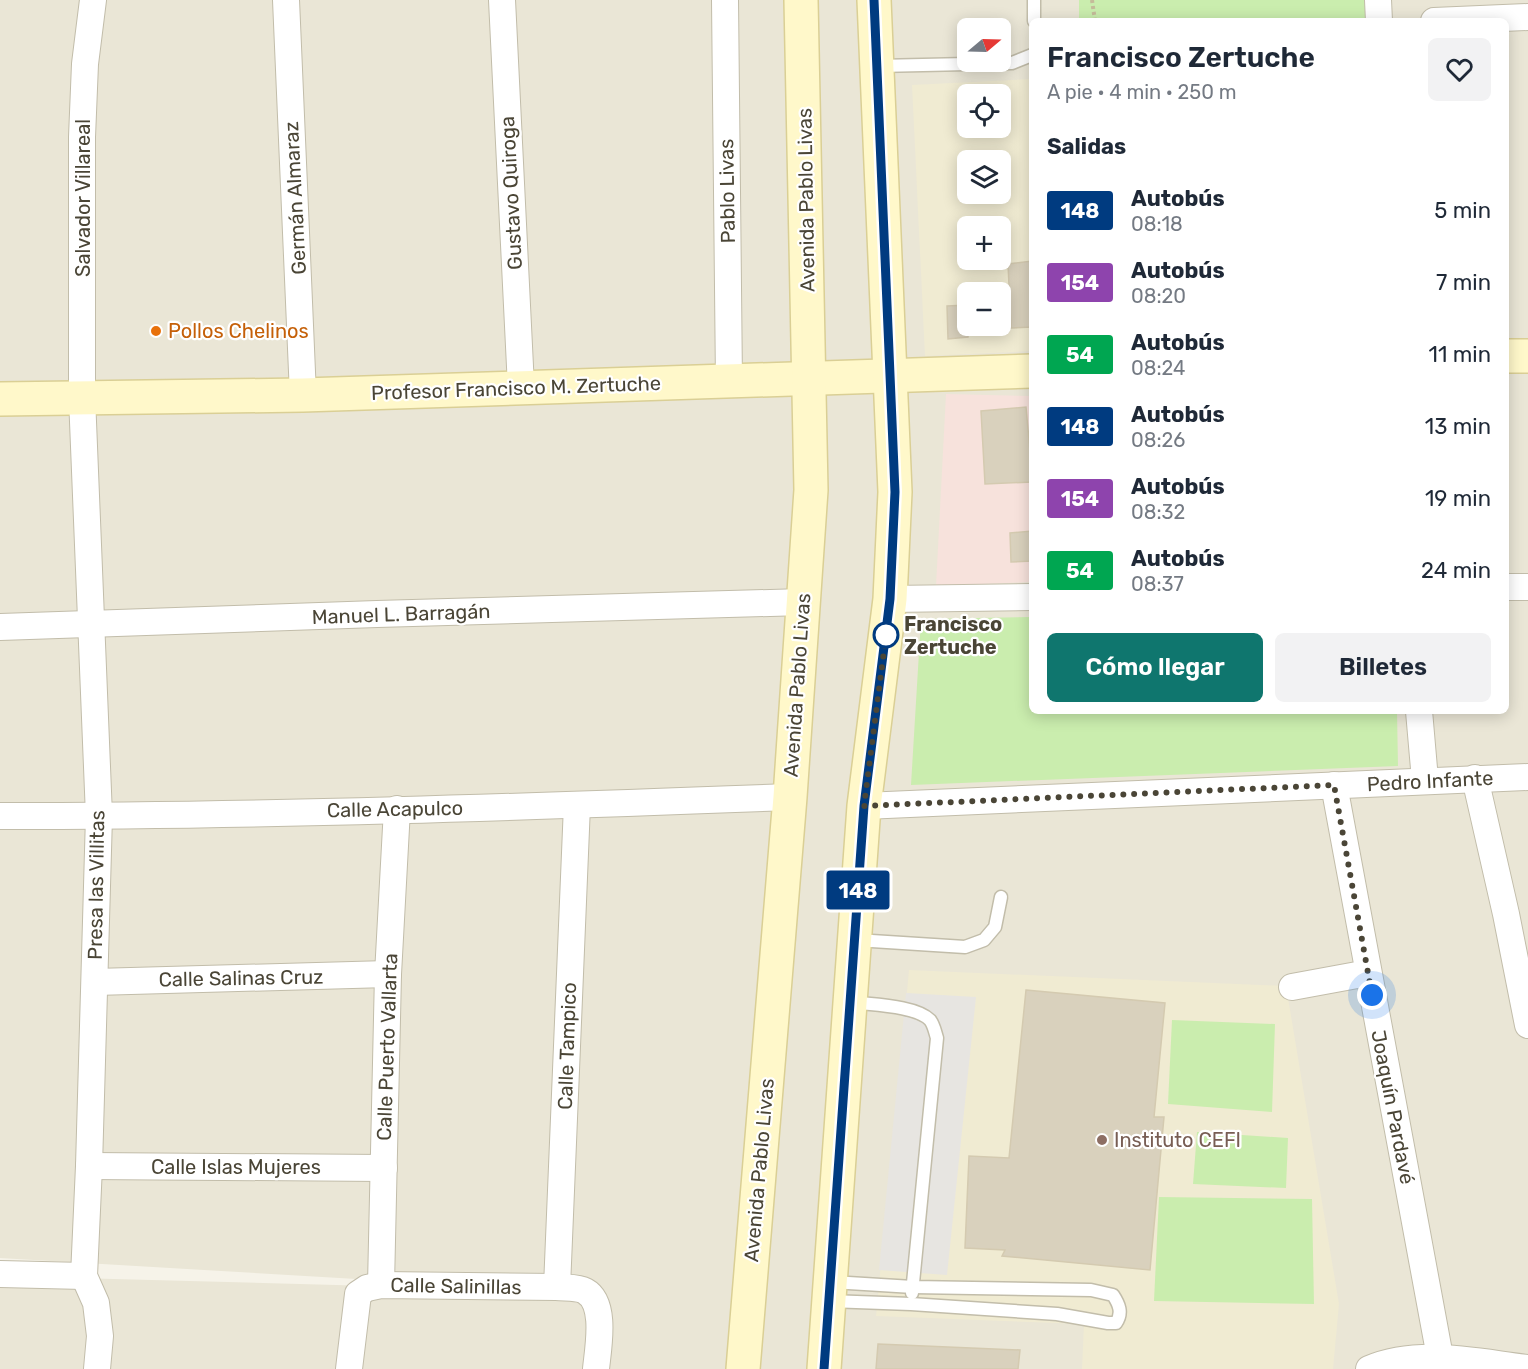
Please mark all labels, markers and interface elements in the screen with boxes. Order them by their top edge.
north arrow [957,18,1011,72]
map controls [957,18,1011,336]
button: heart [1428,38,1491,101]
text: Francisco Zertuche [1047,41,1315,74]
text: A pie · 4 min · 250 m [1047,80,1237,104]
button: locate [957,84,1011,138]
street label: Avenida Pablo Livas [792,108,820,292]
street label: Gustavo Quiroga [495,116,527,270]
street label: Salvador Villareal [71,119,95,277]
street label: Germán Almaraz [279,121,311,275]
text: Salidas [1047,133,1126,160]
street label: Pablo Livas [714,138,740,244]
button: layers [957,150,1011,204]
text: Autobús [1131,185,1225,212]
text: 5 min [1434,197,1491,224]
text: 148 [1061,198,1100,223]
text: 08:18 [1131,212,1183,236]
button: + [957,216,1011,270]
text: Autobús [1131,257,1225,284]
text: 7 min [1436,269,1491,296]
text: 154 [1061,270,1099,295]
button: − [957,282,1011,336]
text: 08:20 [1131,284,1186,308]
place label: Pollos Chelinos [168,319,309,343]
marker: Pollos Chelinos [149,324,163,338]
text: Autobús [1131,329,1225,356]
text: 11 min [1429,341,1491,368]
text: 54 [1066,342,1094,367]
text: 08:24 [1131,356,1186,380]
street label: Profesor Francisco M. Zertuche [371,371,661,405]
text: Autobús [1131,401,1225,428]
text: 13 min [1425,413,1491,440]
text: 148 [1061,414,1100,439]
text: 08:26 [1131,428,1185,452]
text: Autobús [1131,473,1225,500]
text: 19 min [1425,485,1491,512]
text: 154 [1061,486,1099,511]
text: 08:32 [1131,500,1185,524]
text: Autobús [1131,545,1225,572]
text: 24 min [1421,557,1491,584]
text: 54 [1066,558,1094,583]
text: 08:37 [1131,572,1184,596]
street label: Avenida Pablo Livas [779,592,815,778]
street label: Manuel L. Barragán [311,599,491,629]
place label: Francisco Zertuche [904,612,1002,659]
marker: Francisco Zertuche [873,622,899,648]
button: Cómo llegar [1047,633,1263,702]
button: Billetes [1275,633,1491,702]
street label: Pedro Infante [1366,766,1494,796]
street label: Calle Acapulco [327,796,463,822]
street label: Presa las Villitas [83,810,109,960]
line badge: 148 [824,870,892,910]
text: 148 [839,878,878,903]
street label: Calle Puerto Vallarta [372,953,402,1141]
street label: Calle Salinas Cruz [158,965,324,991]
your location [1357,980,1387,1010]
street label: Calle Tampico [553,982,581,1110]
street label: Joaquín Pardavé [1366,1028,1420,1186]
street label: Avenida Pablo Livas [739,1077,779,1263]
place label: Instituto CEFI [1114,1128,1241,1152]
marker: Instituto CEFI [1095,1133,1109,1147]
street label: Calle Islas Mujeres [151,1155,321,1179]
street label: Calle Salinillas [390,1273,522,1299]

